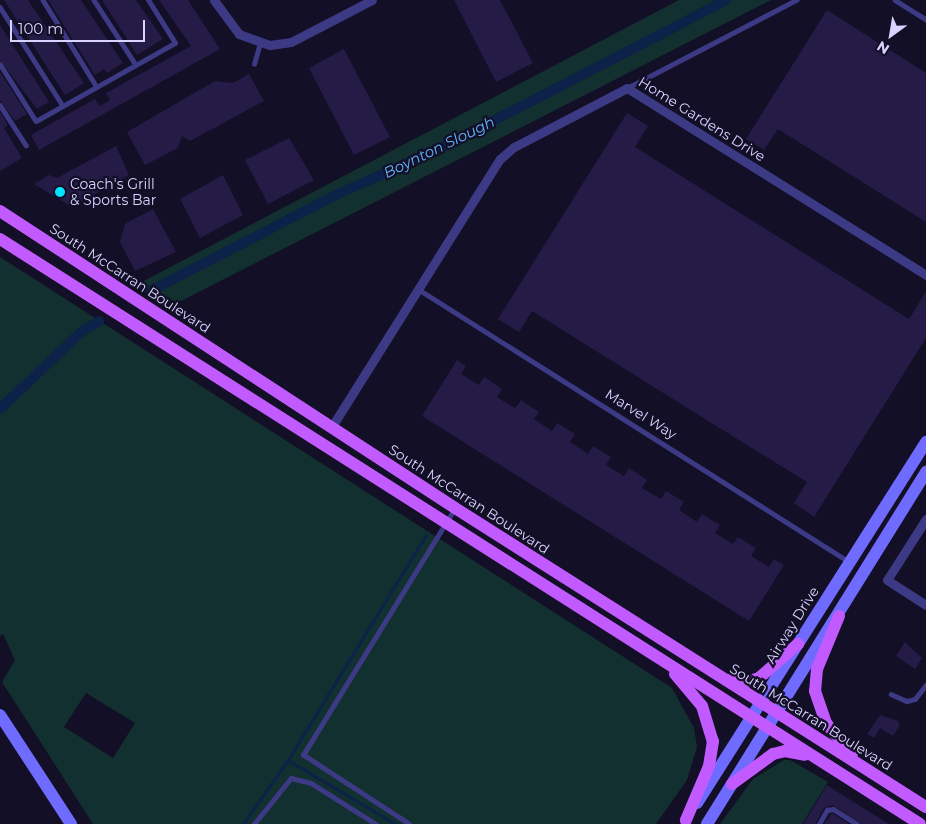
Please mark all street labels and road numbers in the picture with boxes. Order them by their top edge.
street label: Home Gardens Drive [636,73,768,165]
street label: South McCarran Boulevard [47,220,213,336]
street label: Marvel Way [602,385,680,443]
street label: South McCarran Boulevard [386,441,552,557]
street label: Airway Drive [762,583,822,667]
street label: South McCarran Boulevard [727,660,895,774]

